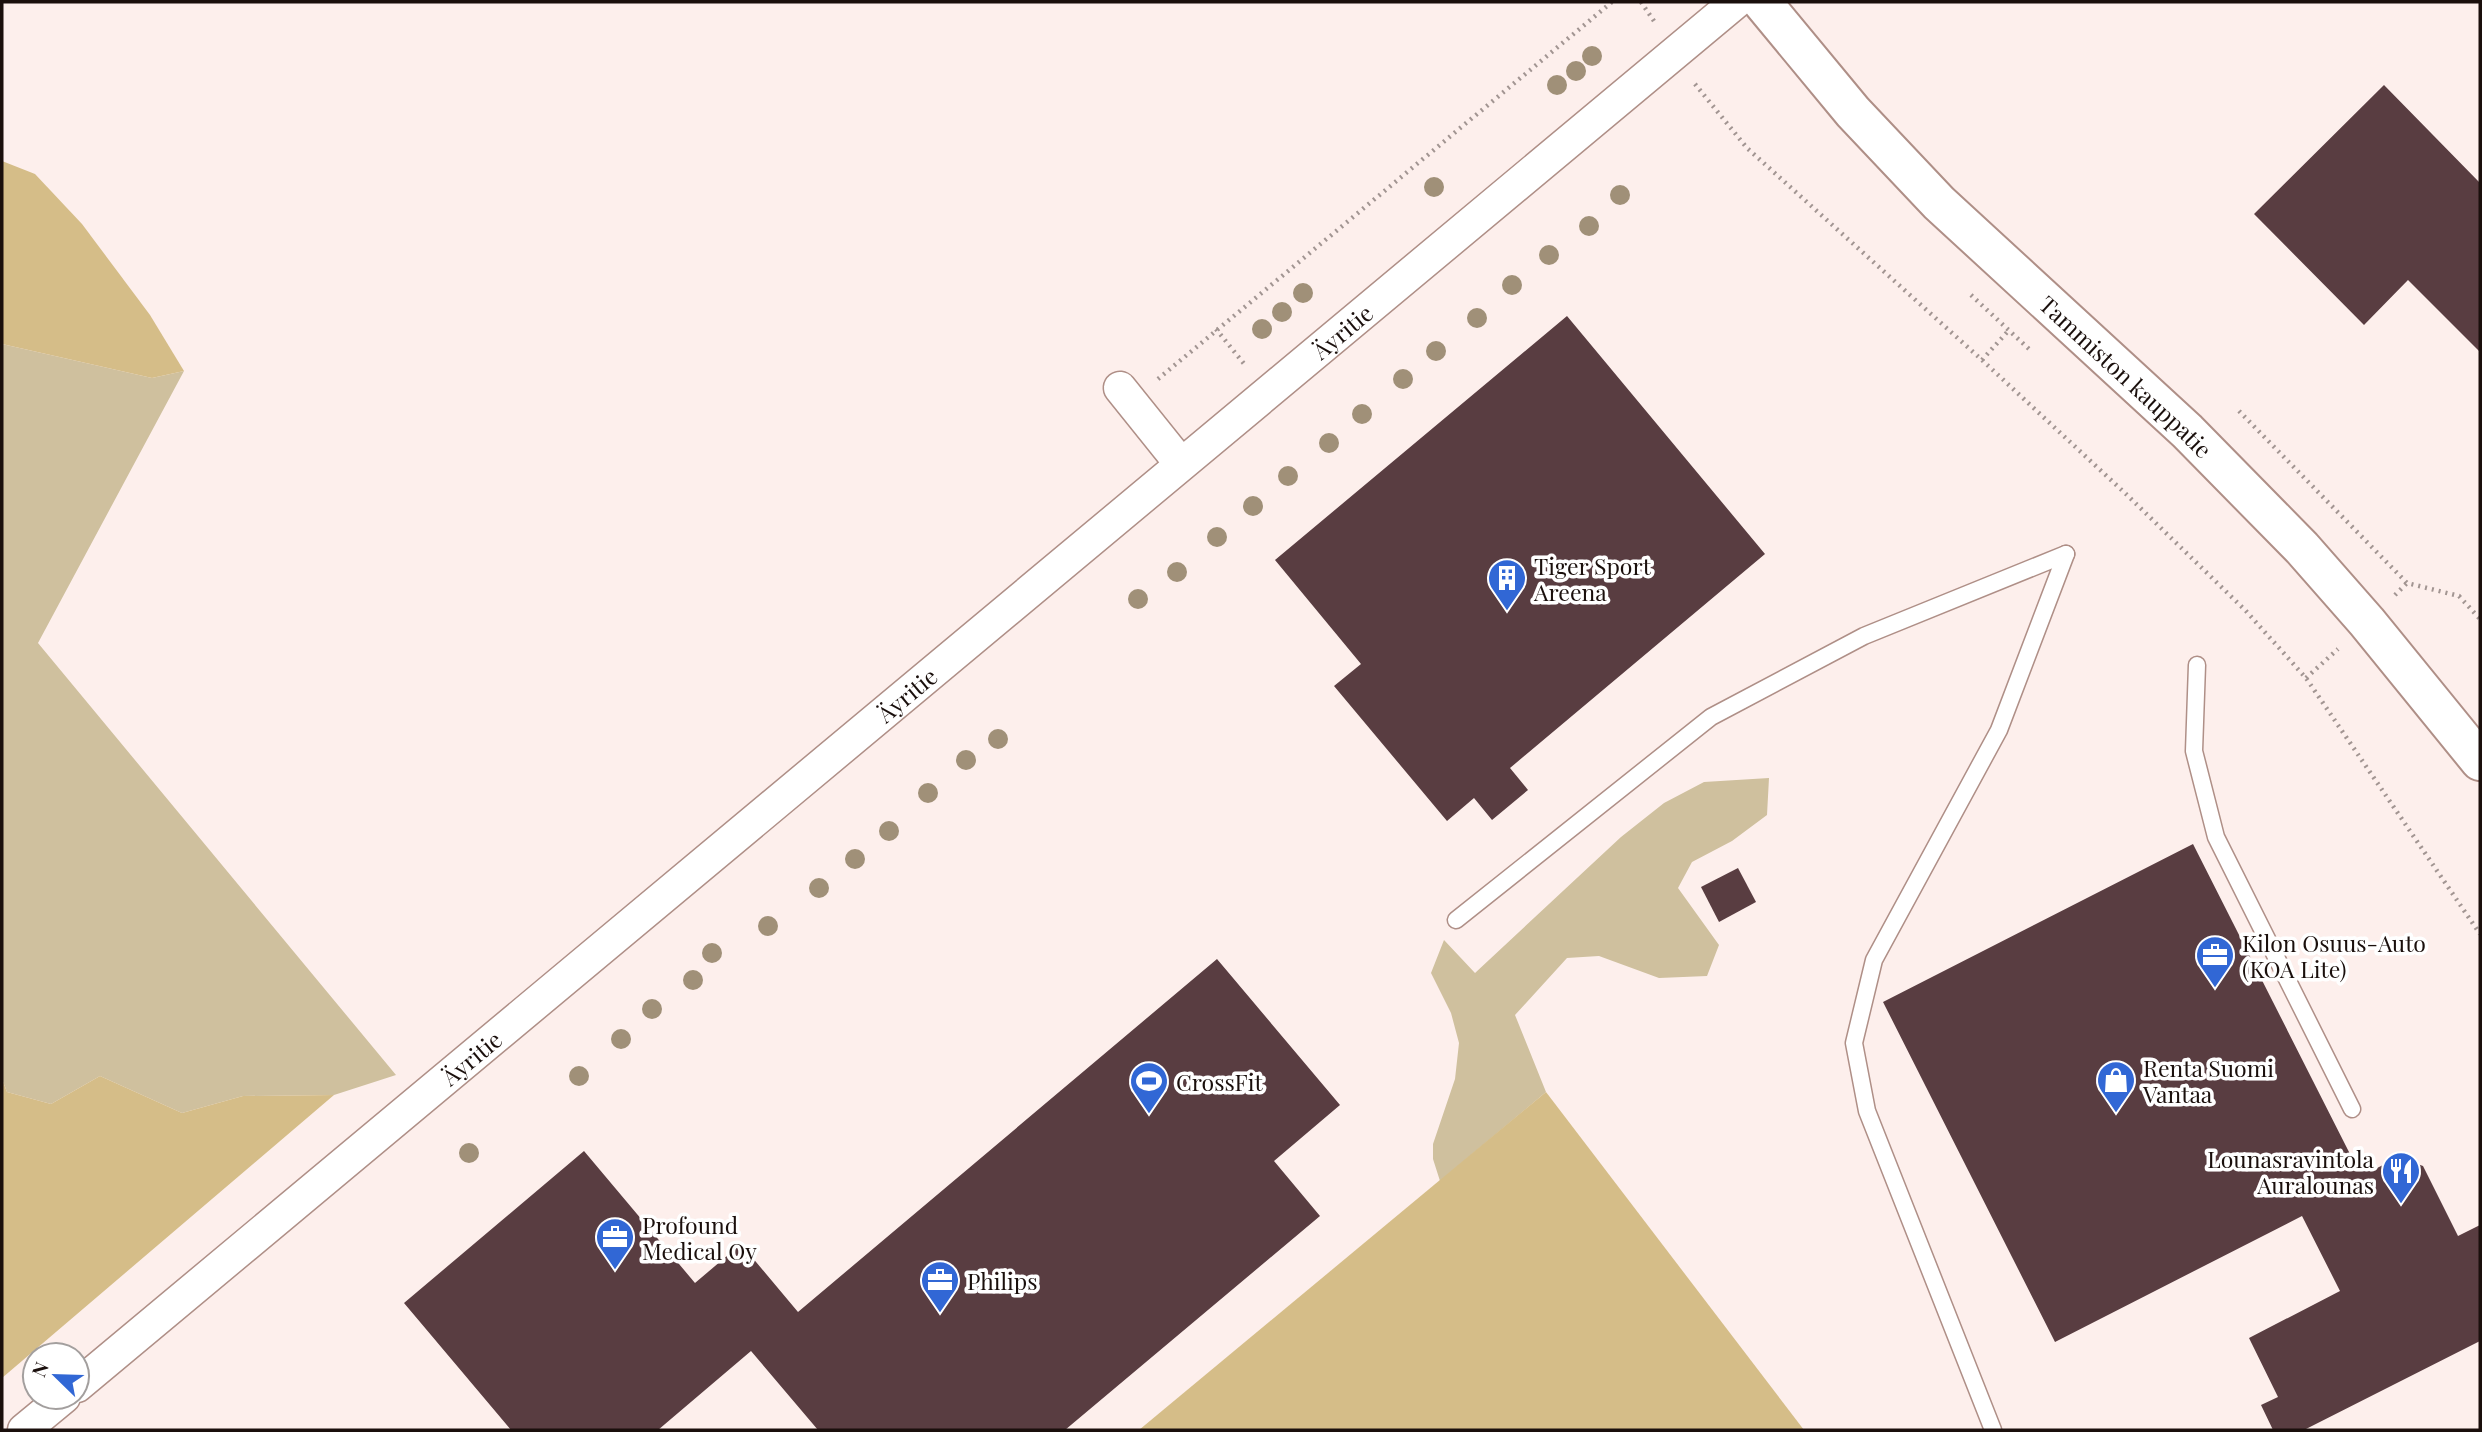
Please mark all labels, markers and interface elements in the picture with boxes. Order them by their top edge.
street label: Tammiston kauppatie [2033,288,2220,464]
street label: Äyritie [1304,297,1378,366]
place label: Tiger Sport Areena [1533,550,1652,607]
building icon: Tiger Sport Areena [1486,557,1528,612]
street label: Äyritie [869,660,943,729]
place label: Kilon Osuus-Auto (KOA Lite) [2242,927,2426,984]
office icon: Kilon Osuus-Auto (KOA Lite) [2194,934,2236,989]
street label: Äyritie [433,1023,508,1092]
place label: Renta Suomi Vantaa [2142,1052,2274,1109]
shop icon: Renta Suomi Vantaa [2095,1059,2137,1114]
sports icon: CrossFit [1128,1060,1170,1115]
place label: CrossFit [1176,1066,1263,1097]
place label: Lounasravintola Auralounas [2207,1143,2375,1200]
restaurant icon: Lounasravintola Auralounas [2380,1150,2422,1205]
place label: Profound Medical Oy [642,1209,757,1266]
office icon: Profound Medical Oy [594,1216,636,1271]
office icon: Philips [919,1259,961,1314]
place label: Philips [967,1265,1037,1296]
north arrow [21,1341,91,1411]
text: N [25,1357,54,1380]

